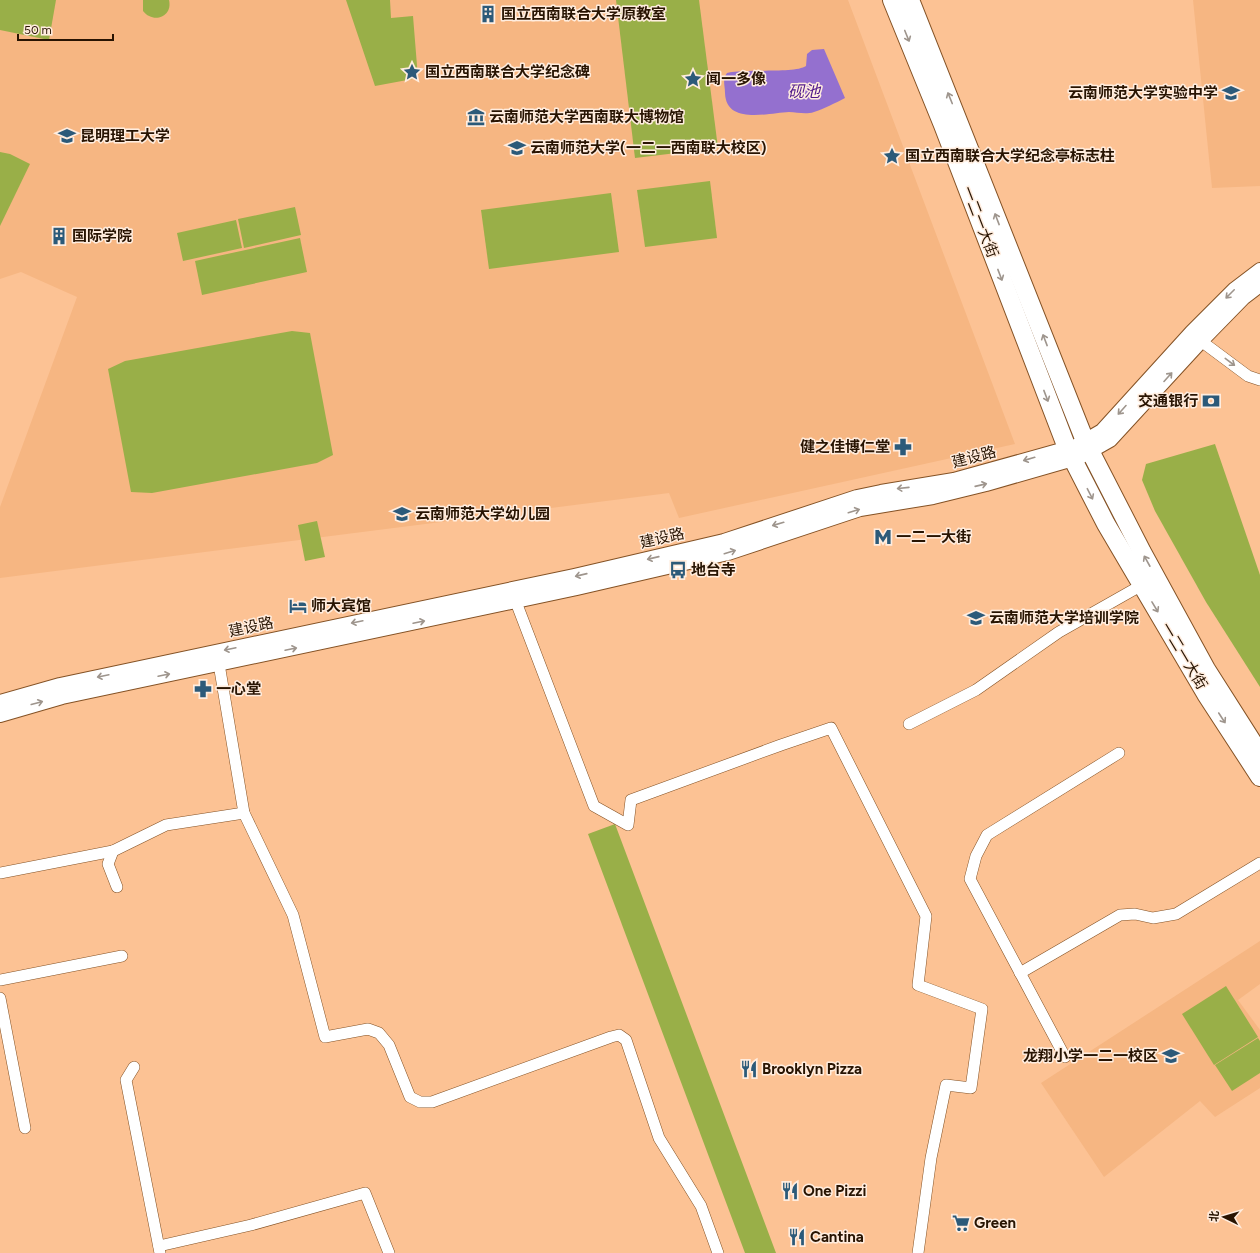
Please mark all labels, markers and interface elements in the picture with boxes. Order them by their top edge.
building icon: 国立西南联合大学原教室 [478,4,498,24]
place label: 国立西南联合大学原教室 [501,5,666,23]
scale bar [18,16,113,42]
text: 50 m [24,23,52,37]
one-way arrow [904,30,911,42]
place icon: 国立西南联合大学纪念碑 [402,62,422,82]
place label: 国立西南联合大学纪念碑 [425,63,590,81]
place icon: 闻一多像 [683,69,703,89]
place label: 闻一多像 [706,70,766,88]
water label: 砚池 [788,82,822,101]
school or university icon: 云南师范大学实验中学 [1221,83,1241,103]
place label: 云南师范大学实验中学 [1068,84,1218,102]
one-way arrow [945,92,953,104]
museum icon: 云南师范大学西南联大博物馆 [466,107,486,127]
place label: 云南师范大学西南联大博物馆 [489,108,684,126]
school or university icon: 昆明理工大学 [57,126,77,146]
place label: 昆明理工大学 [80,127,170,145]
school or university icon: 云南师范大学(一二一西南联大校区) [507,138,527,158]
place label: 云南师范大学(一二一西南联大校区) [530,139,767,157]
place icon: 国立西南联合大学纪念亭标志柱 [882,146,902,166]
place label: 国立西南联合大学纪念亭标志柱 [905,147,1115,165]
street label: 一二一大街 [958,184,1002,260]
one-way arrow [993,213,1001,225]
building icon: 国际学院 [49,226,69,246]
place label: 国际学院 [72,227,132,245]
one-way arrow [997,268,1005,280]
one-way arrow [1225,289,1235,299]
one-way arrow [1040,334,1048,346]
one-way arrow [1224,358,1235,367]
one-way arrow [1163,372,1173,382]
one-way arrow [1043,390,1051,402]
bank icon: 交通银行 [1201,391,1221,411]
place label: 交通银行 [1138,392,1198,410]
one-way arrow [1117,404,1126,415]
pharmacy icon: 健之佳博仁堂 [893,437,913,457]
place label: 健之佳博仁堂 [800,438,890,456]
street label: 建设路 [950,442,998,472]
one-way arrow [1023,456,1036,463]
one-way arrow [974,481,987,489]
one-way arrow [897,485,910,492]
one-way arrow [1087,488,1094,500]
school or university icon: 云南师范大学幼儿园 [392,504,412,524]
place label: 云南师范大学幼儿园 [415,505,550,523]
one-way arrow [847,507,860,514]
one-way arrow [772,521,785,528]
street label: 建设路 [638,524,686,552]
metro station icon: 一二一大街 [873,527,893,547]
place label: 一二一大街 [896,528,971,546]
one-way arrow [724,548,737,555]
one-way arrow [647,554,660,562]
one-way arrow [1142,555,1150,567]
bus stop icon: 地台寺 [668,560,688,580]
place label: 地台寺 [691,561,736,579]
one-way arrow [574,572,587,579]
hotel icon: 师大宾馆 [288,596,308,616]
place label: 师大宾馆 [311,597,371,615]
one-way arrow [1151,601,1159,613]
school or university icon: 云南师范大学培训学院 [966,608,986,628]
place label: 云南师范大学培训学院 [989,609,1139,627]
street label: 建设路 [227,614,275,640]
one-way arrow [412,618,425,626]
one-way arrow [351,619,364,627]
street label: 一二一大街 [1157,619,1211,693]
one-way arrow [285,644,298,652]
one-way arrow [224,645,237,653]
one-way arrow [157,671,170,679]
one-way arrow [97,672,110,680]
pharmacy icon: 一心堂 [193,679,213,699]
place label: 一心堂 [216,680,261,698]
one-way arrow [31,699,44,707]
one-way arrow [1218,713,1226,724]
school or university icon: 龙翔小学一二一校区 [1161,1046,1181,1066]
place label: 龙翔小学一二一校区 [1023,1047,1158,1065]
restaurant icon: Brooklyn Pizza [739,1059,759,1079]
place label: Brooklyn Pizza [762,1060,862,1078]
restaurant icon: One Pizzi [780,1181,800,1201]
place label: One Pizzi [803,1182,866,1200]
north arrow [1204,1197,1244,1237]
text: 北 [1208,1210,1221,1222]
supermarket icon: Green [951,1213,971,1233]
place label: Green [974,1214,1016,1232]
restaurant icon: Cantina [787,1227,807,1247]
place label: Cantina [810,1228,864,1246]

